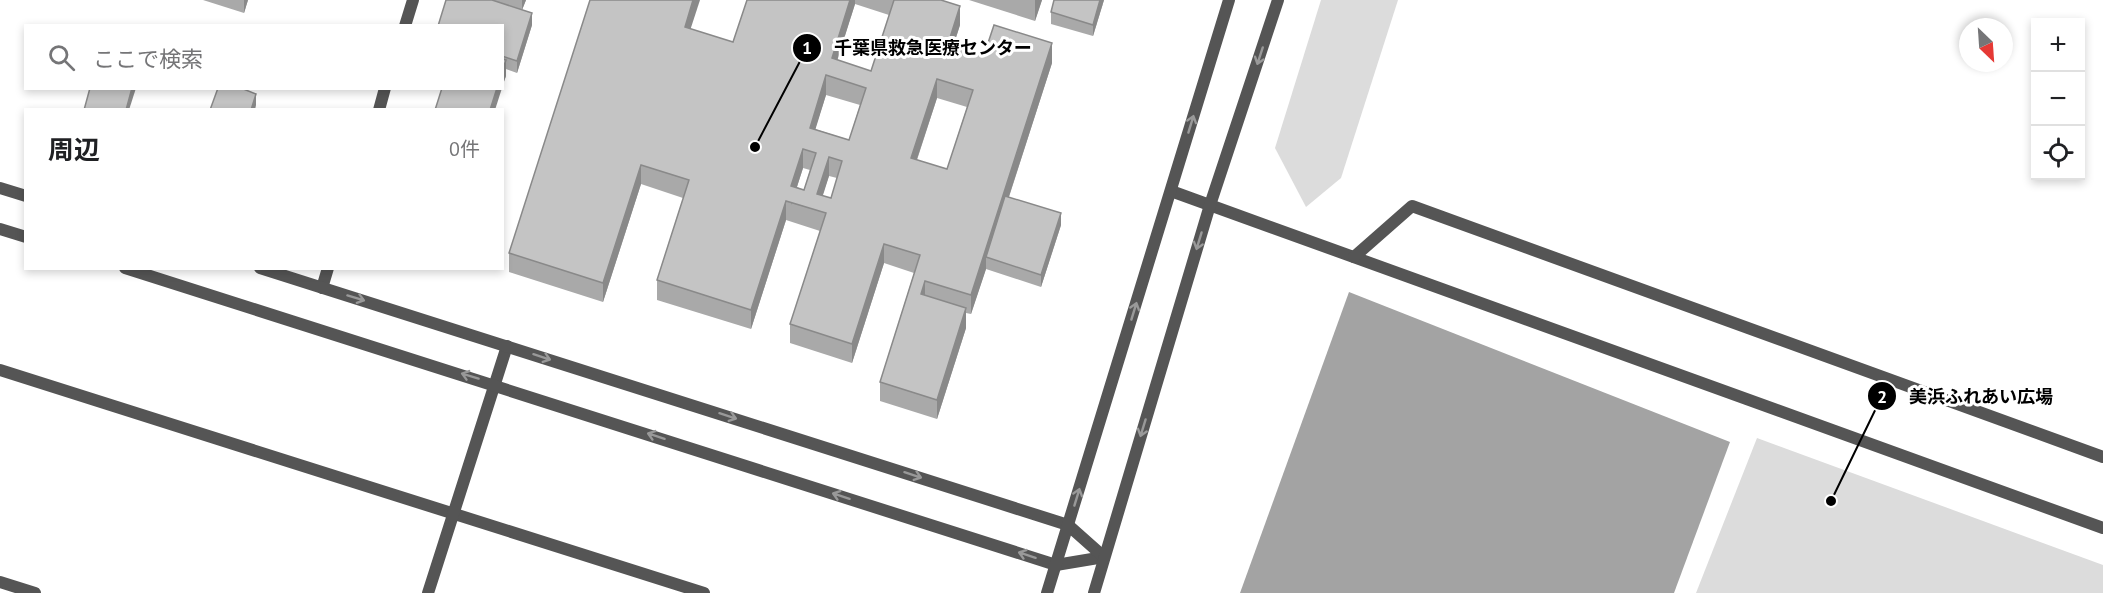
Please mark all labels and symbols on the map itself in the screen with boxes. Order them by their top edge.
north arrow [1959,18,2013,72]
callout: 千葉県救急医療センター [792,30,1044,66]
text: 1 [802,36,812,59]
text: 千葉県救急医療センター [834,36,1032,59]
one-way arrow [1253,46,1264,64]
one-way arrow [1186,115,1197,134]
one-way arrow [1193,231,1204,250]
one-way arrow [346,293,365,304]
one-way arrow [1129,302,1140,321]
one-way arrow [532,352,551,363]
one-way arrow [461,370,480,381]
callout: 美浜ふれあい広場 [1867,378,2065,414]
text: 2 [1877,385,1887,408]
text: 美浜ふれあい広場 [1909,385,2053,408]
one-way arrow [718,411,737,422]
one-way arrow [1137,418,1148,437]
one-way arrow [647,430,666,441]
one-way arrow [903,470,922,481]
one-way arrow [1072,488,1083,507]
one-way arrow [832,490,851,501]
one-way arrow [1018,549,1037,560]

